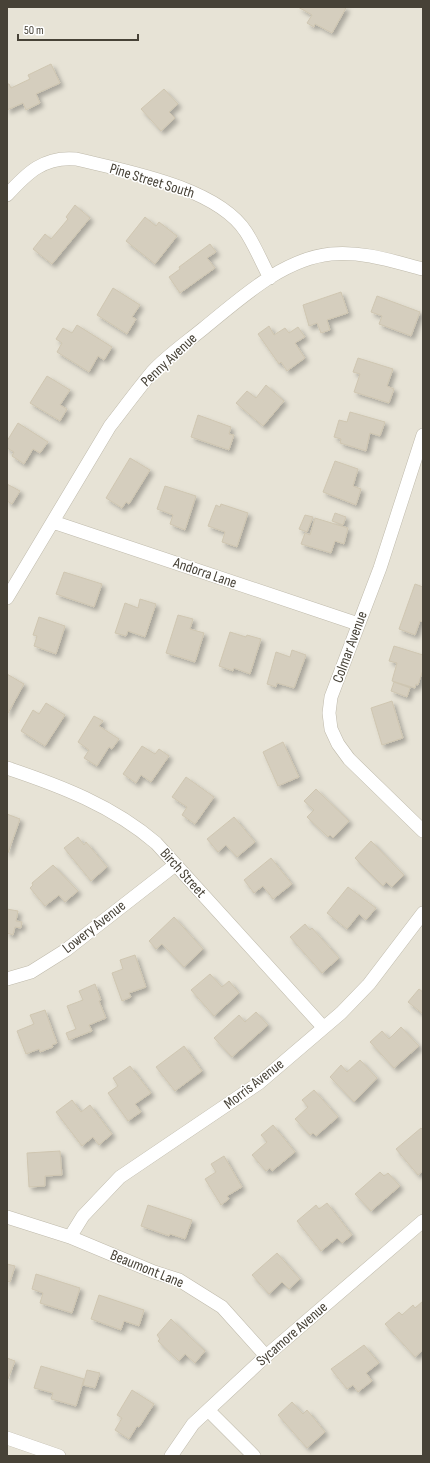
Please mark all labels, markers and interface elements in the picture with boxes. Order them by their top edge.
scale bar [18,16,138,42]
text: 50 m [24,23,44,38]
street label: Pine Street South [107,159,197,203]
street label: Penny Avenue [137,329,201,391]
street label: Andorra Lane [170,553,239,593]
street label: Colmar Avenue [328,609,372,685]
street label: Birch Street [156,844,210,902]
street label: Lowery Avenue [59,896,129,958]
street label: Morris Avenue [220,1055,288,1113]
street label: Beaumont Lane [107,1246,187,1292]
street label: Sycamore Avenue [252,1298,332,1370]

